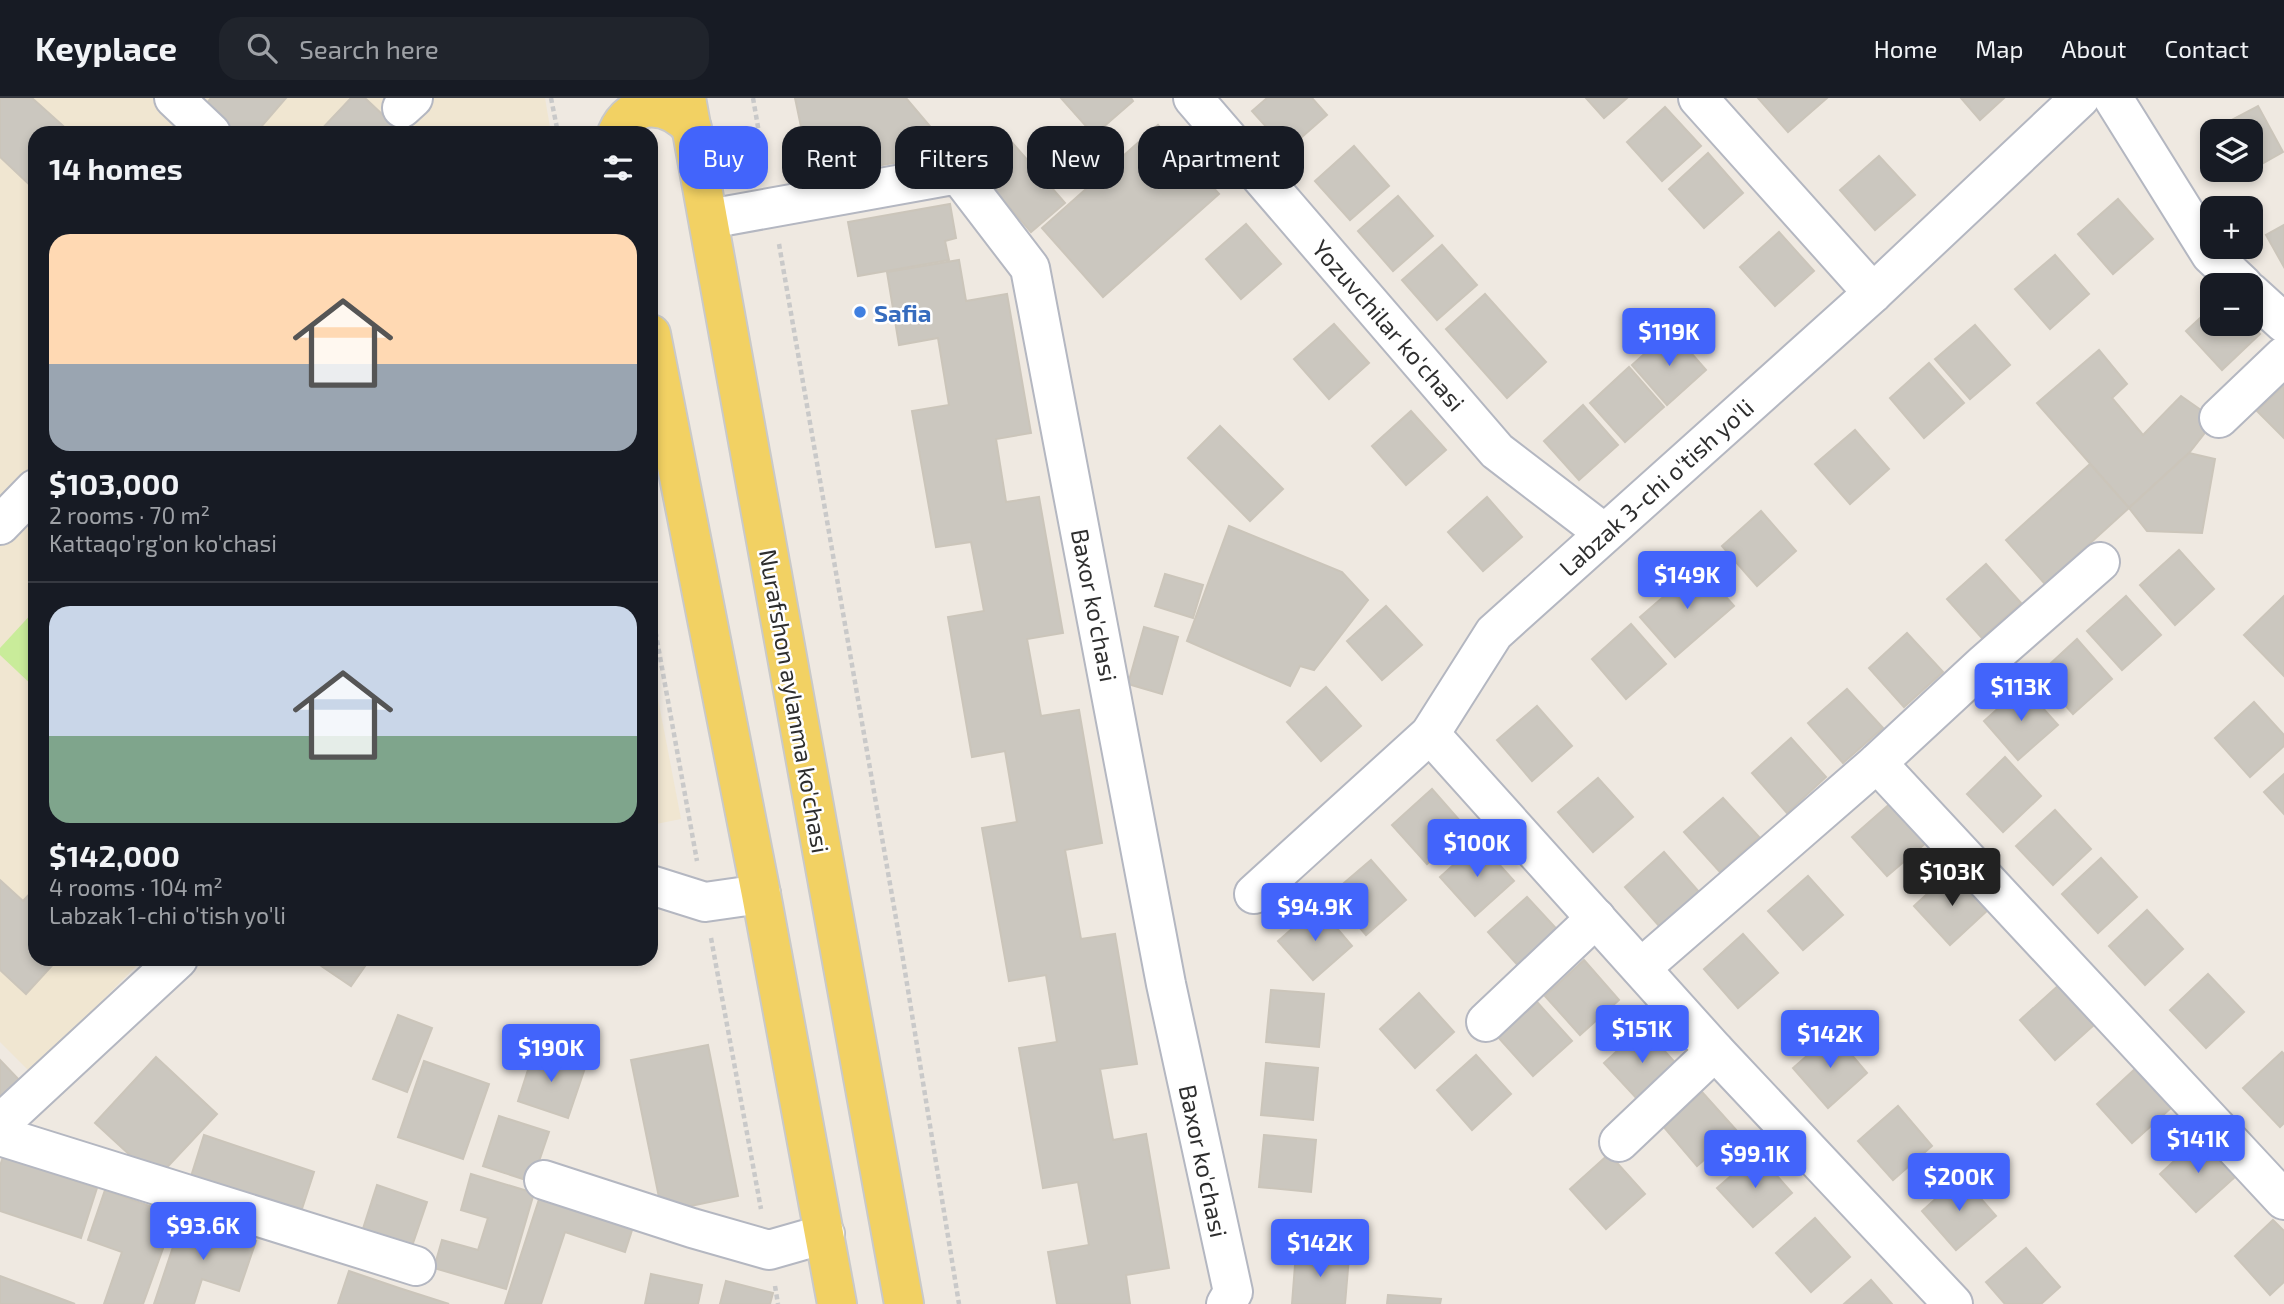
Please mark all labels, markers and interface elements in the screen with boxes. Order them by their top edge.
search box [219,17,709,80]
text: Keyplace [35,28,177,68]
icon: search [243,29,281,67]
text: Search here [299,33,439,64]
text: Home [1874,34,1937,63]
text: Map [1975,34,2023,63]
text: About [2061,34,2127,63]
text: Contact [2165,34,2249,63]
map controls [2200,119,2263,336]
button: layers [2200,119,2263,182]
chip: Buy [679,126,768,189]
chip: Rent [782,126,881,189]
chip: Filters [895,126,1013,189]
chip: New [1027,126,1124,189]
chip: Apartment [1138,126,1304,189]
icon: filters [599,149,637,187]
text: 14 homes [49,150,183,186]
button: + [2200,196,2263,259]
street label: Yozuvchilar ko'chasi [1307,234,1471,416]
button: − [2200,273,2263,336]
icon: home [280,280,406,406]
place label: Safia [874,298,931,327]
marker: Safia [852,304,868,320]
pin: $119K [1620,308,1718,368]
text: $119K [1638,317,1700,345]
street label: Labzak 3-chi o'tish yo'li [1553,392,1759,582]
text: $103,000 [49,465,179,501]
text: 2 rooms · 70 m² [49,501,210,529]
street label: Baxor ko'chasi [1066,526,1124,684]
text: Kattaqo'rg'on ko'chasi [49,529,277,557]
street label: Nurafshon aylanma ko'chasi [754,547,836,855]
pin: $149K [1638,552,1736,611]
text: $149K [1654,560,1720,588]
icon: home [280,652,406,778]
pin: $113K [1972,664,2070,723]
text: $113K [1991,672,2051,700]
pin: $100K [1428,820,1526,879]
text: $100K [1444,828,1510,856]
text: $142,000 [49,837,180,873]
pin: $103K [1903,848,2001,908]
text: $103K [1919,857,1985,885]
text: 4 rooms · 104 m² [49,873,223,901]
pin: $94.9K [1258,884,1372,943]
text: $94.9K [1277,892,1353,920]
text: Labzak 1-chi o'tish yo'li [49,901,286,929]
pin: $151K [1593,1006,1691,1065]
pin: $142K [1781,1010,1879,1070]
text: $151K [1612,1014,1672,1042]
text: $142K [1797,1019,1863,1047]
pin: $190K [502,1024,600,1084]
text: $190K [518,1033,584,1061]
street label: Baxor ko'chasi [1174,1082,1234,1240]
pin: $141K [2149,1116,2247,1175]
text: $141K [2167,1124,2229,1152]
pin: $99.1K [1698,1130,1812,1190]
text: $99.1K [1720,1139,1790,1167]
pin: $200K [1910,1154,2008,1213]
text: $200K [1924,1162,1994,1190]
pin: $93.6K [146,1202,260,1262]
text: $93.6K [166,1211,240,1239]
pin: $142K [1271,1220,1369,1279]
text: $142K [1287,1228,1353,1256]

